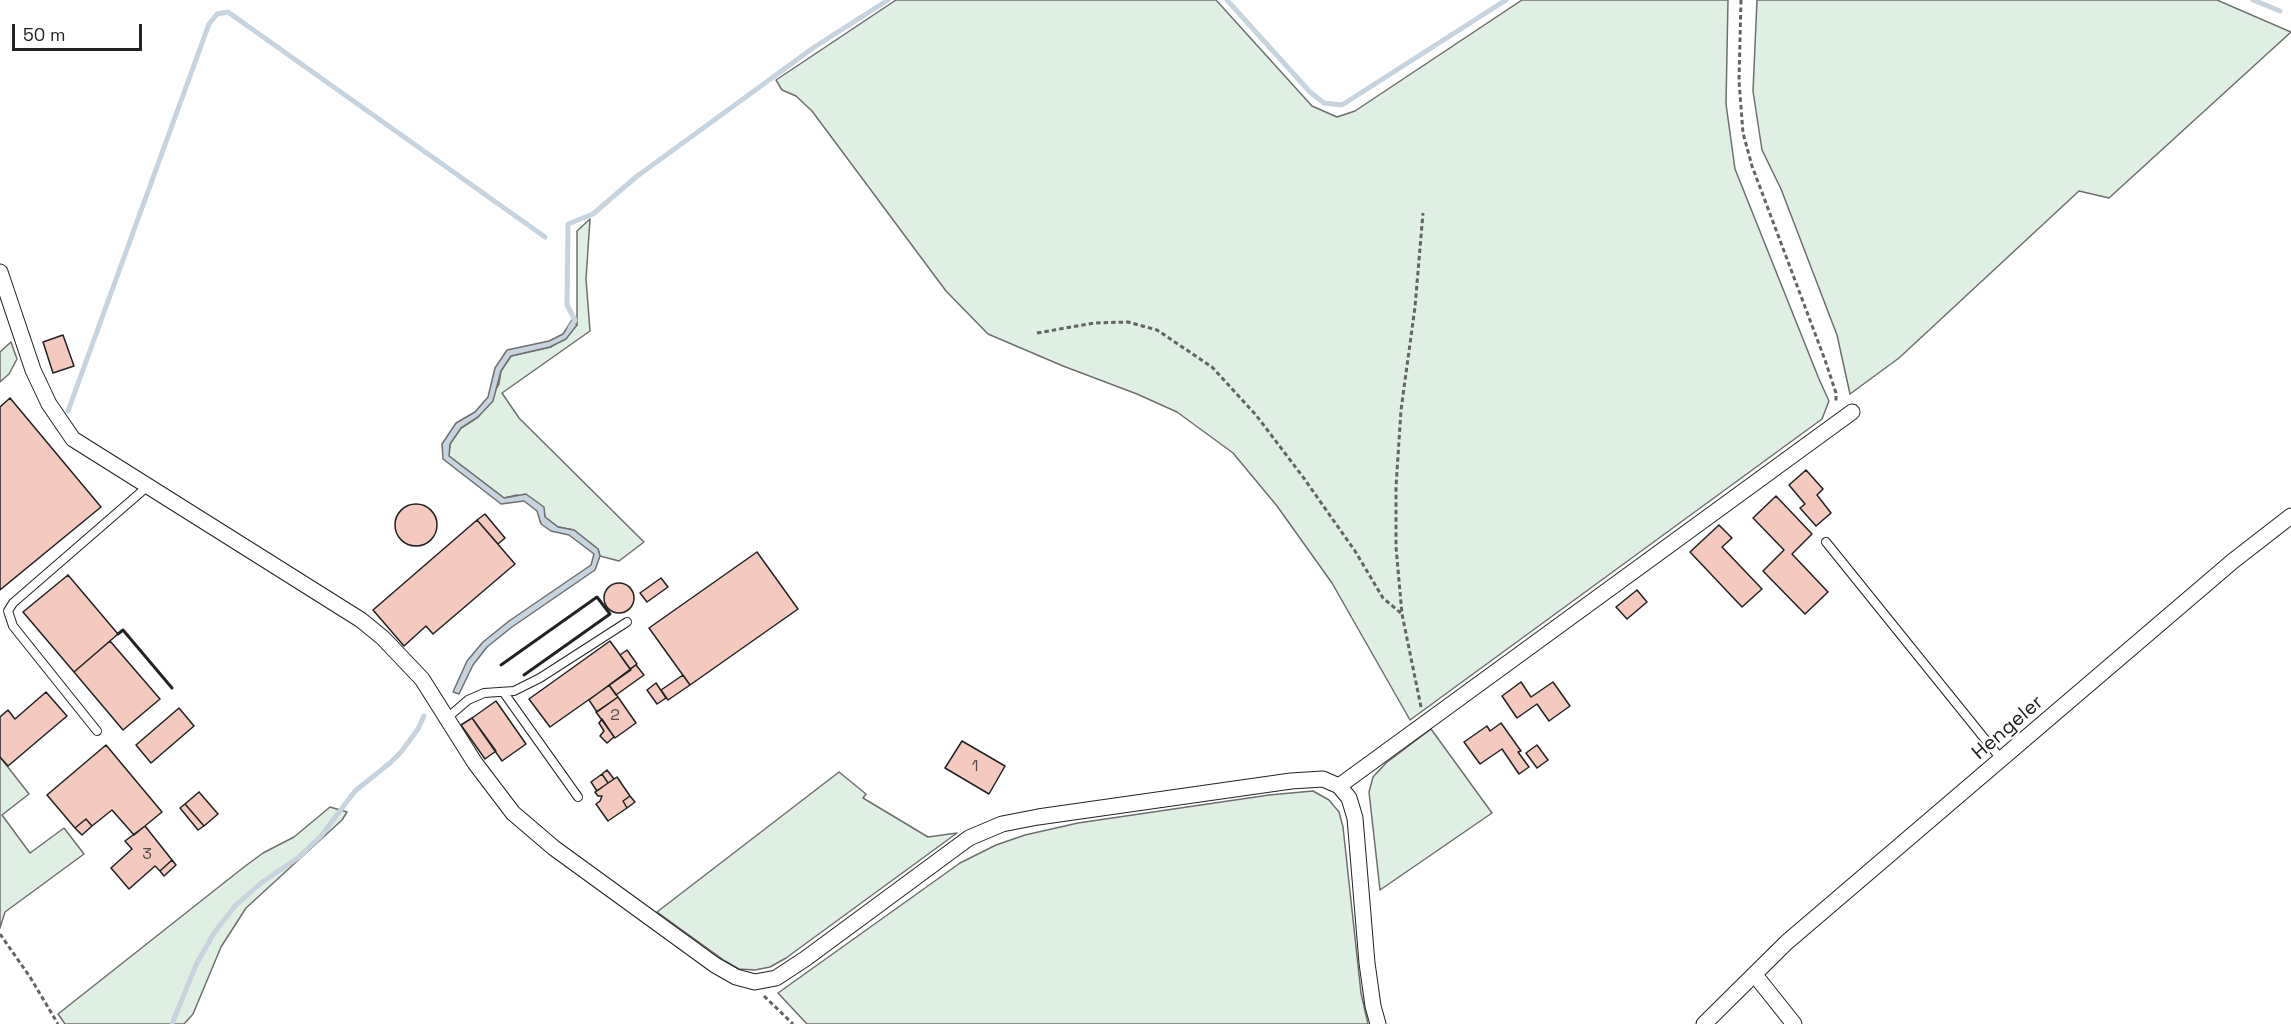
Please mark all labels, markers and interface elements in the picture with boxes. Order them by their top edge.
scale bar [15,12,146,50]
text: 50 m [23,23,65,46]
street label: Hengeler [1968,691,2048,765]
house number: 2 [610,706,620,726]
house number: 1 [972,757,978,777]
house number: 3 [142,845,152,865]

